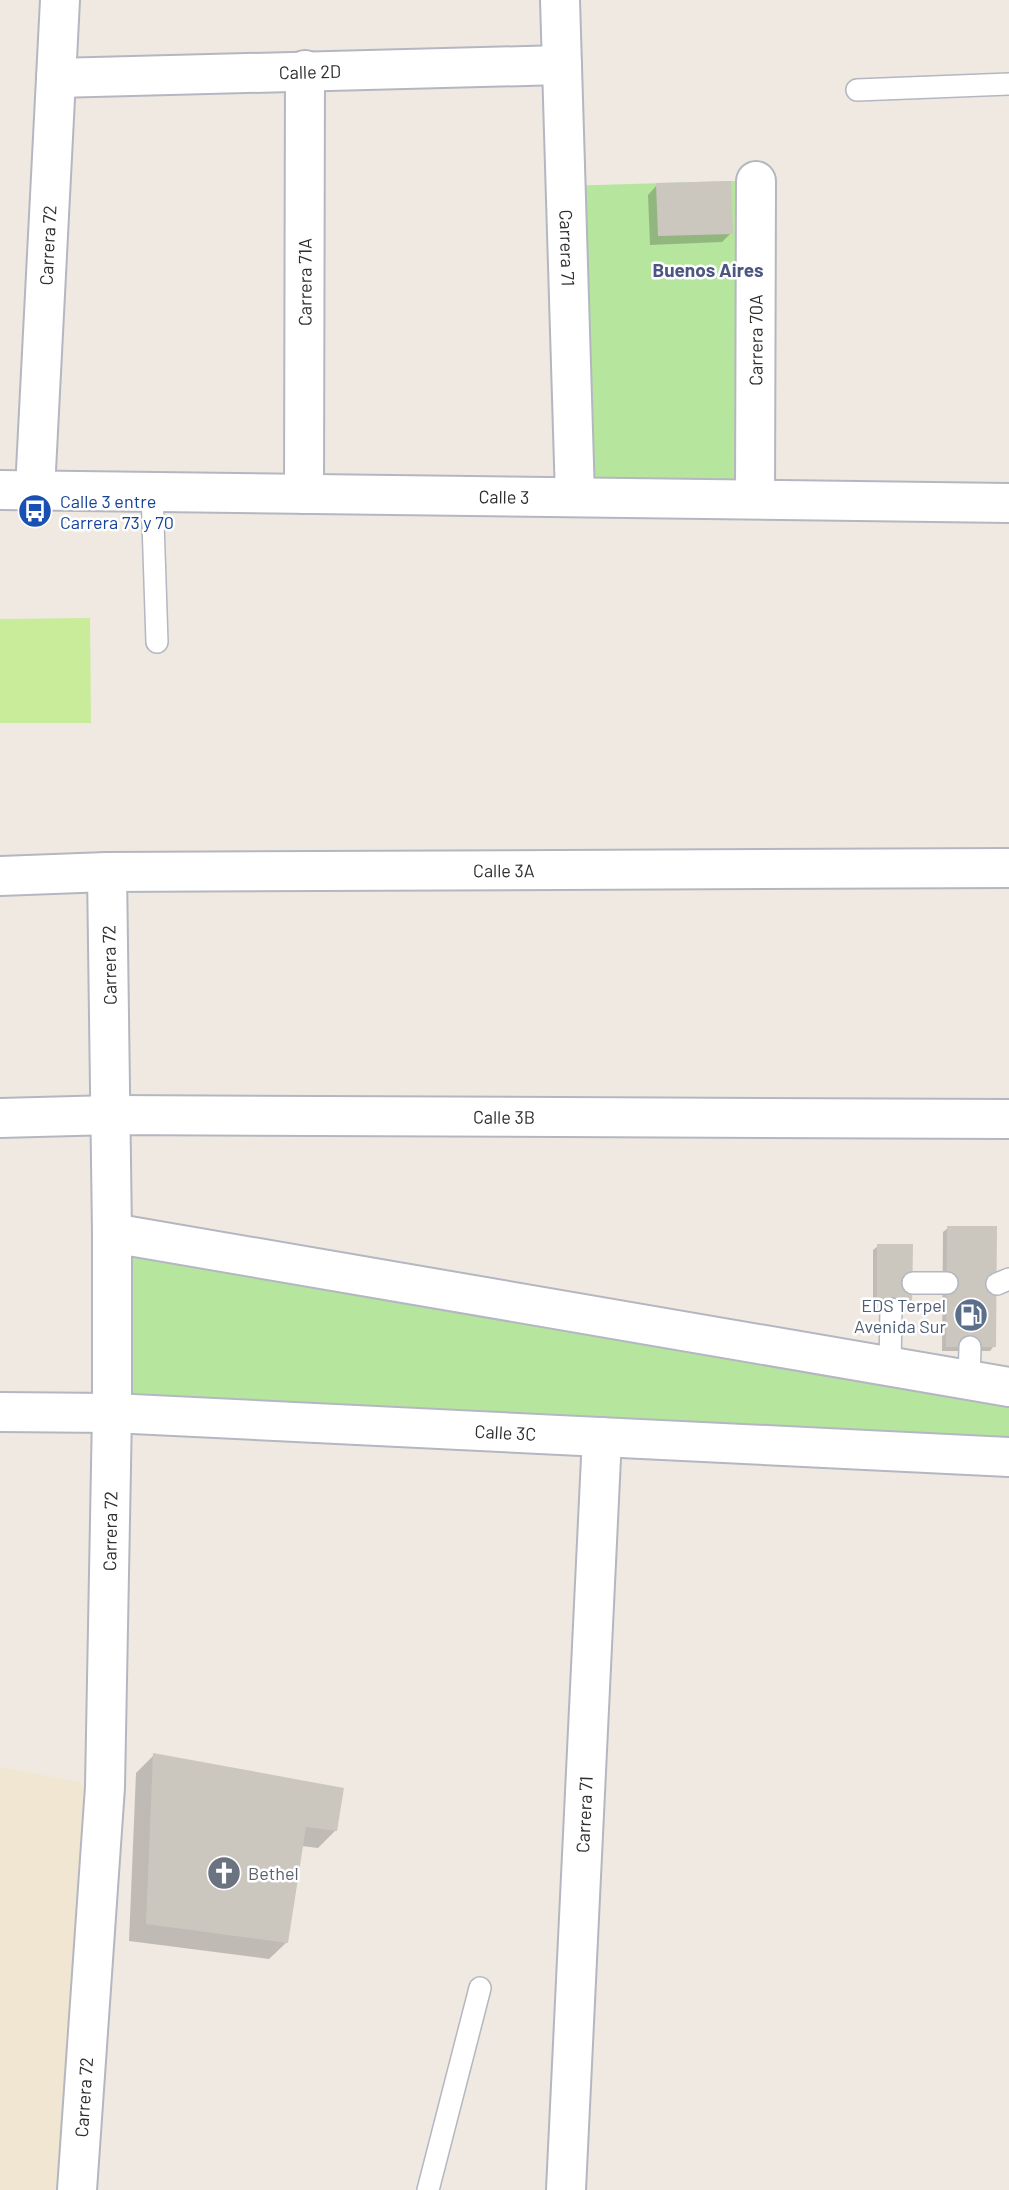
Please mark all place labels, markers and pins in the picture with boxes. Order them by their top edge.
place label: Calle 3 entre Carrera 73 y 70 [60,490,174,533]
bus stop icon: Calle 3 entre Carrera 73 y 70 [16,492,54,530]
place label: EDS Terpel Avenida Sur [854,1294,946,1337]
fuel station icon: EDS Terpel Avenida Sur [952,1296,990,1334]
church icon: Bethel [205,1854,243,1892]
place label: Bethel [248,1862,299,1884]

